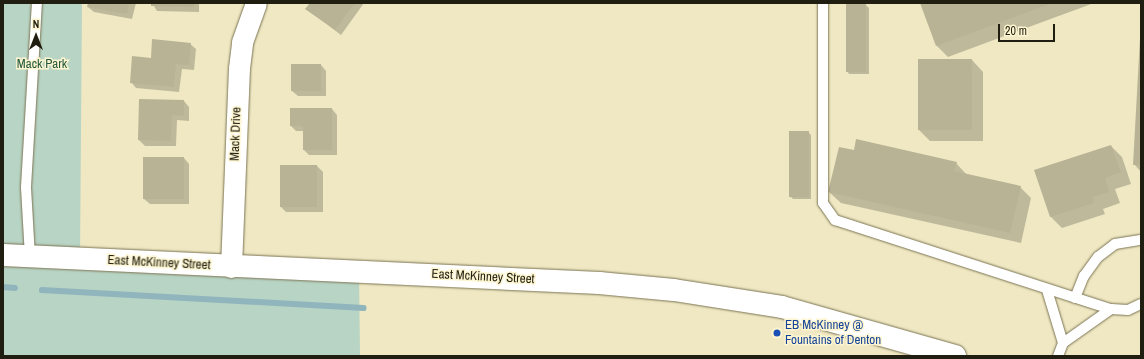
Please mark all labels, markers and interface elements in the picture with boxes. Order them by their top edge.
north arrow [16,16,56,56]
scale bar [1000,16,1057,42]
text: N [33,17,39,31]
text: 20 m [1005,23,1027,39]
park label: Mack Park [17,56,67,72]
street label: Mack Drive [227,107,245,161]
street label: East McKinney Street [107,253,211,273]
street label: East McKinney Street [431,267,535,287]
place label: EB McKinney @ Fountains of Denton [785,318,881,349]
marker: EB McKinney @ Fountains of Denton [772,328,782,338]

